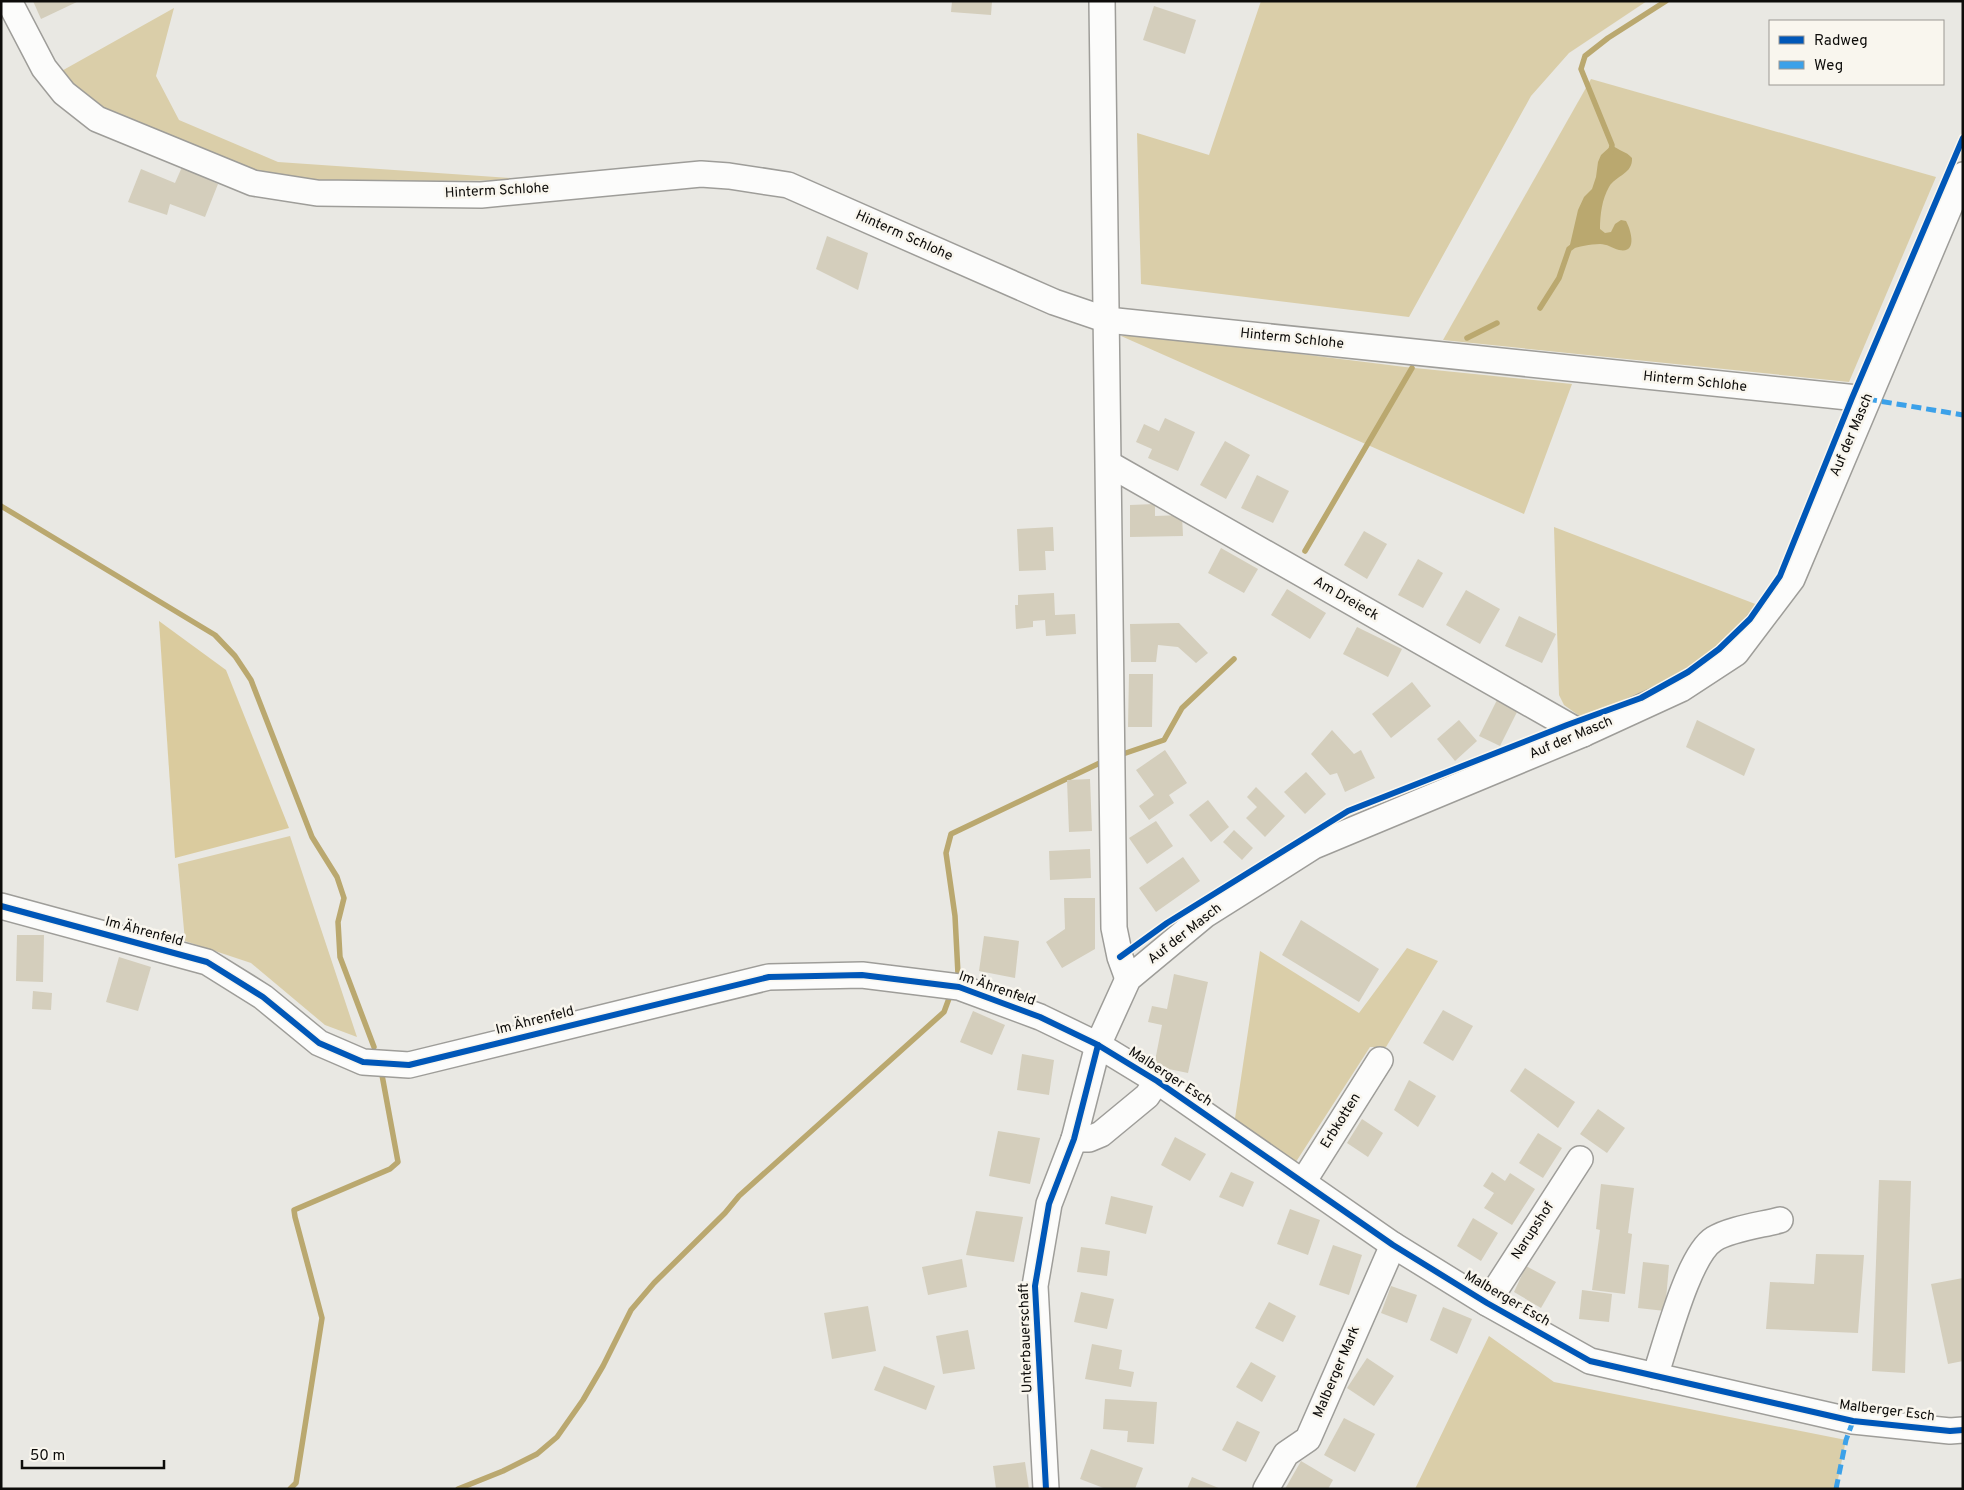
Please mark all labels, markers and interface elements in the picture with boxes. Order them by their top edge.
legend [1769,20,1944,85]
text: Radweg [1814,32,1868,51]
text: Weg [1814,57,1843,76]
street label: Hinterm Schlohe [444,180,550,202]
street label: Hinterm Schlohe [853,207,955,265]
street label: Hinterm Schlohe [1239,325,1345,353]
street label: Hinterm Schlohe [1642,368,1748,396]
street label: Auf der Masch [1827,391,1877,479]
street label: Am Dreieck [1310,573,1382,625]
street label: Auf der Masch [1527,713,1615,763]
street label: Auf der Masch [1145,900,1225,968]
street label: Im Ährenfeld [103,912,185,951]
street label: Im Ährenfeld [956,967,1038,1010]
street label: Im Ährenfeld [494,1002,576,1039]
street label: Malberger Esch [1125,1044,1215,1110]
street label: Erbkotten [1317,1090,1365,1152]
street label: Narupshof [1508,1199,1558,1263]
street label: Malberger Esch [1461,1268,1553,1330]
street label: Unterbauerschaft [1016,1282,1036,1394]
street label: Malberger Mark [1310,1324,1364,1420]
street label: Malberger Esch [1838,1397,1936,1425]
scale bar [22,1438,165,1470]
text: 50 m [30,1447,65,1466]

